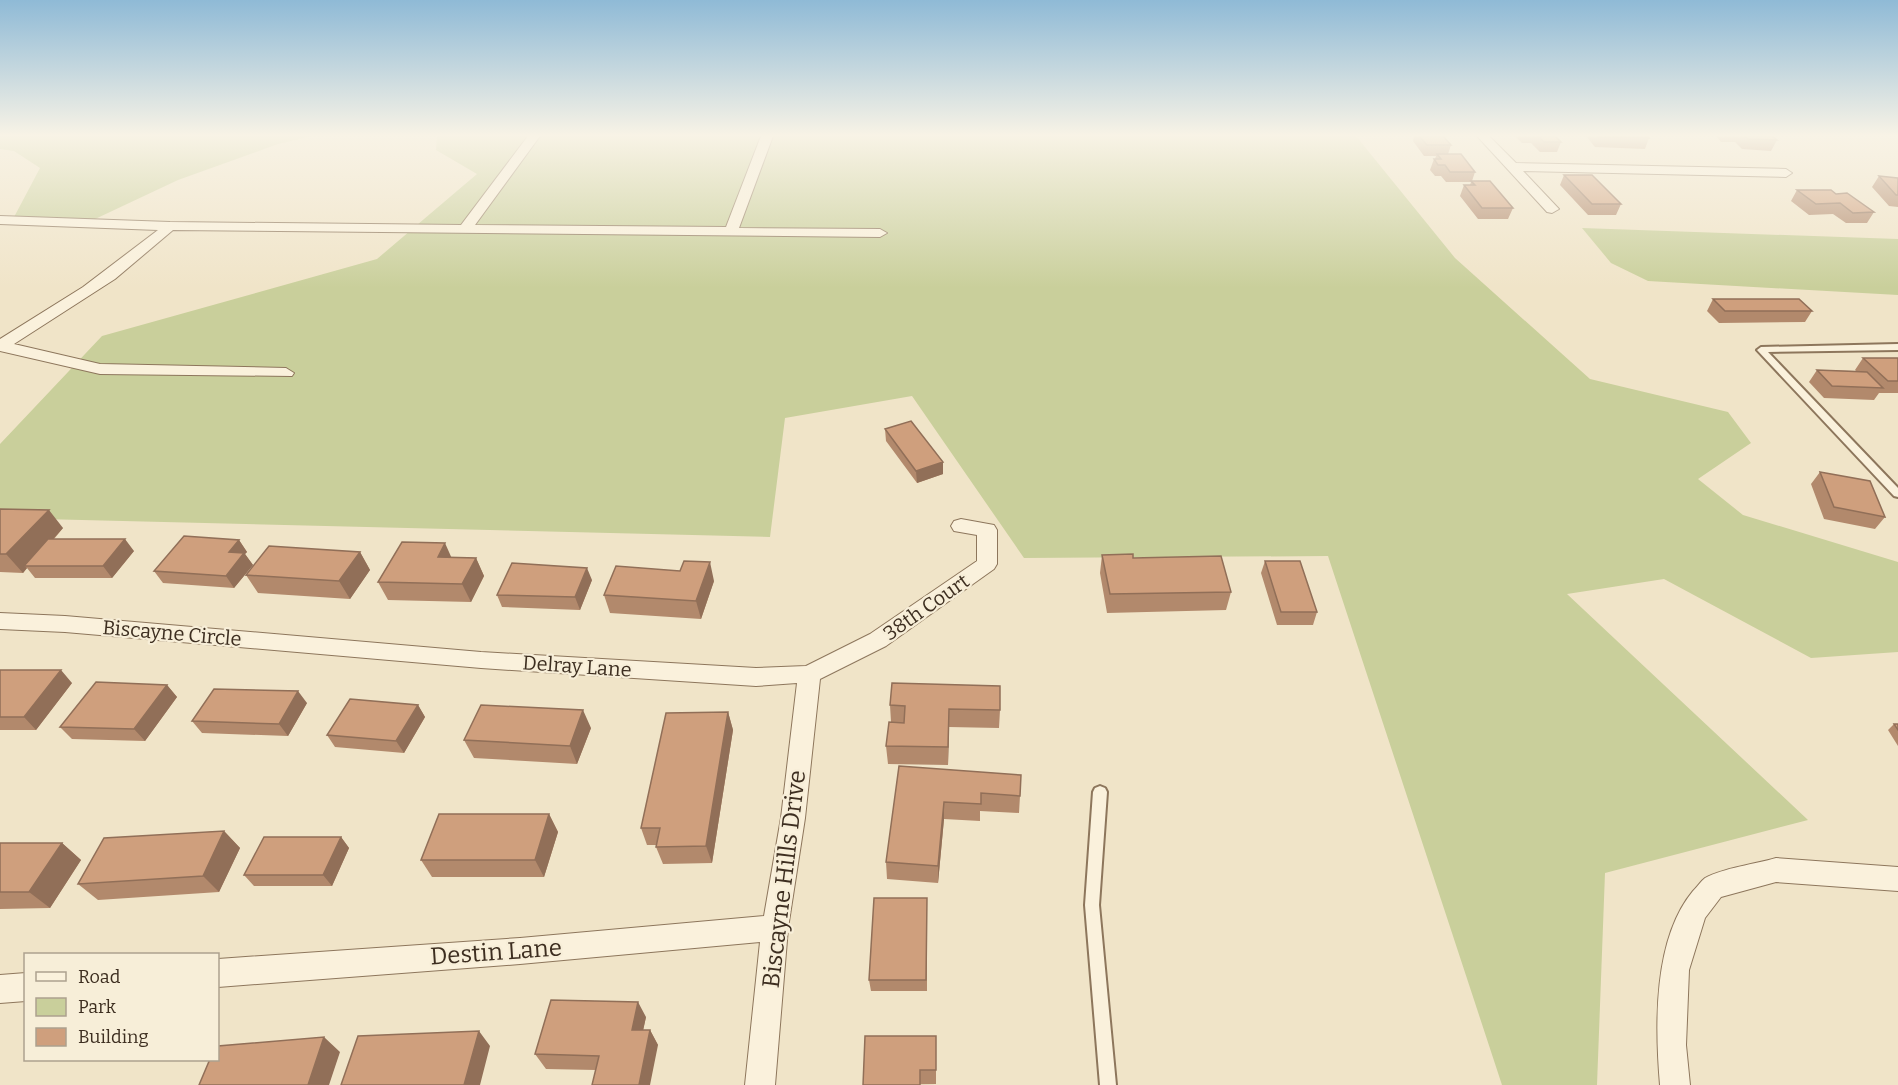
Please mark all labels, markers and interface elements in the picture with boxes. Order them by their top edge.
street label: 38th Court [879,569,973,645]
street label: Biscayne Circle [101,615,243,651]
street label: Delray Lane [522,650,632,682]
street label: Biscayne Hills Drive [757,769,811,989]
street label: Destin Lane [429,933,563,971]
legend [24,953,219,1061]
text: Road [78,966,121,988]
text: Park [78,996,117,1018]
text: Building [78,1026,149,1048]

